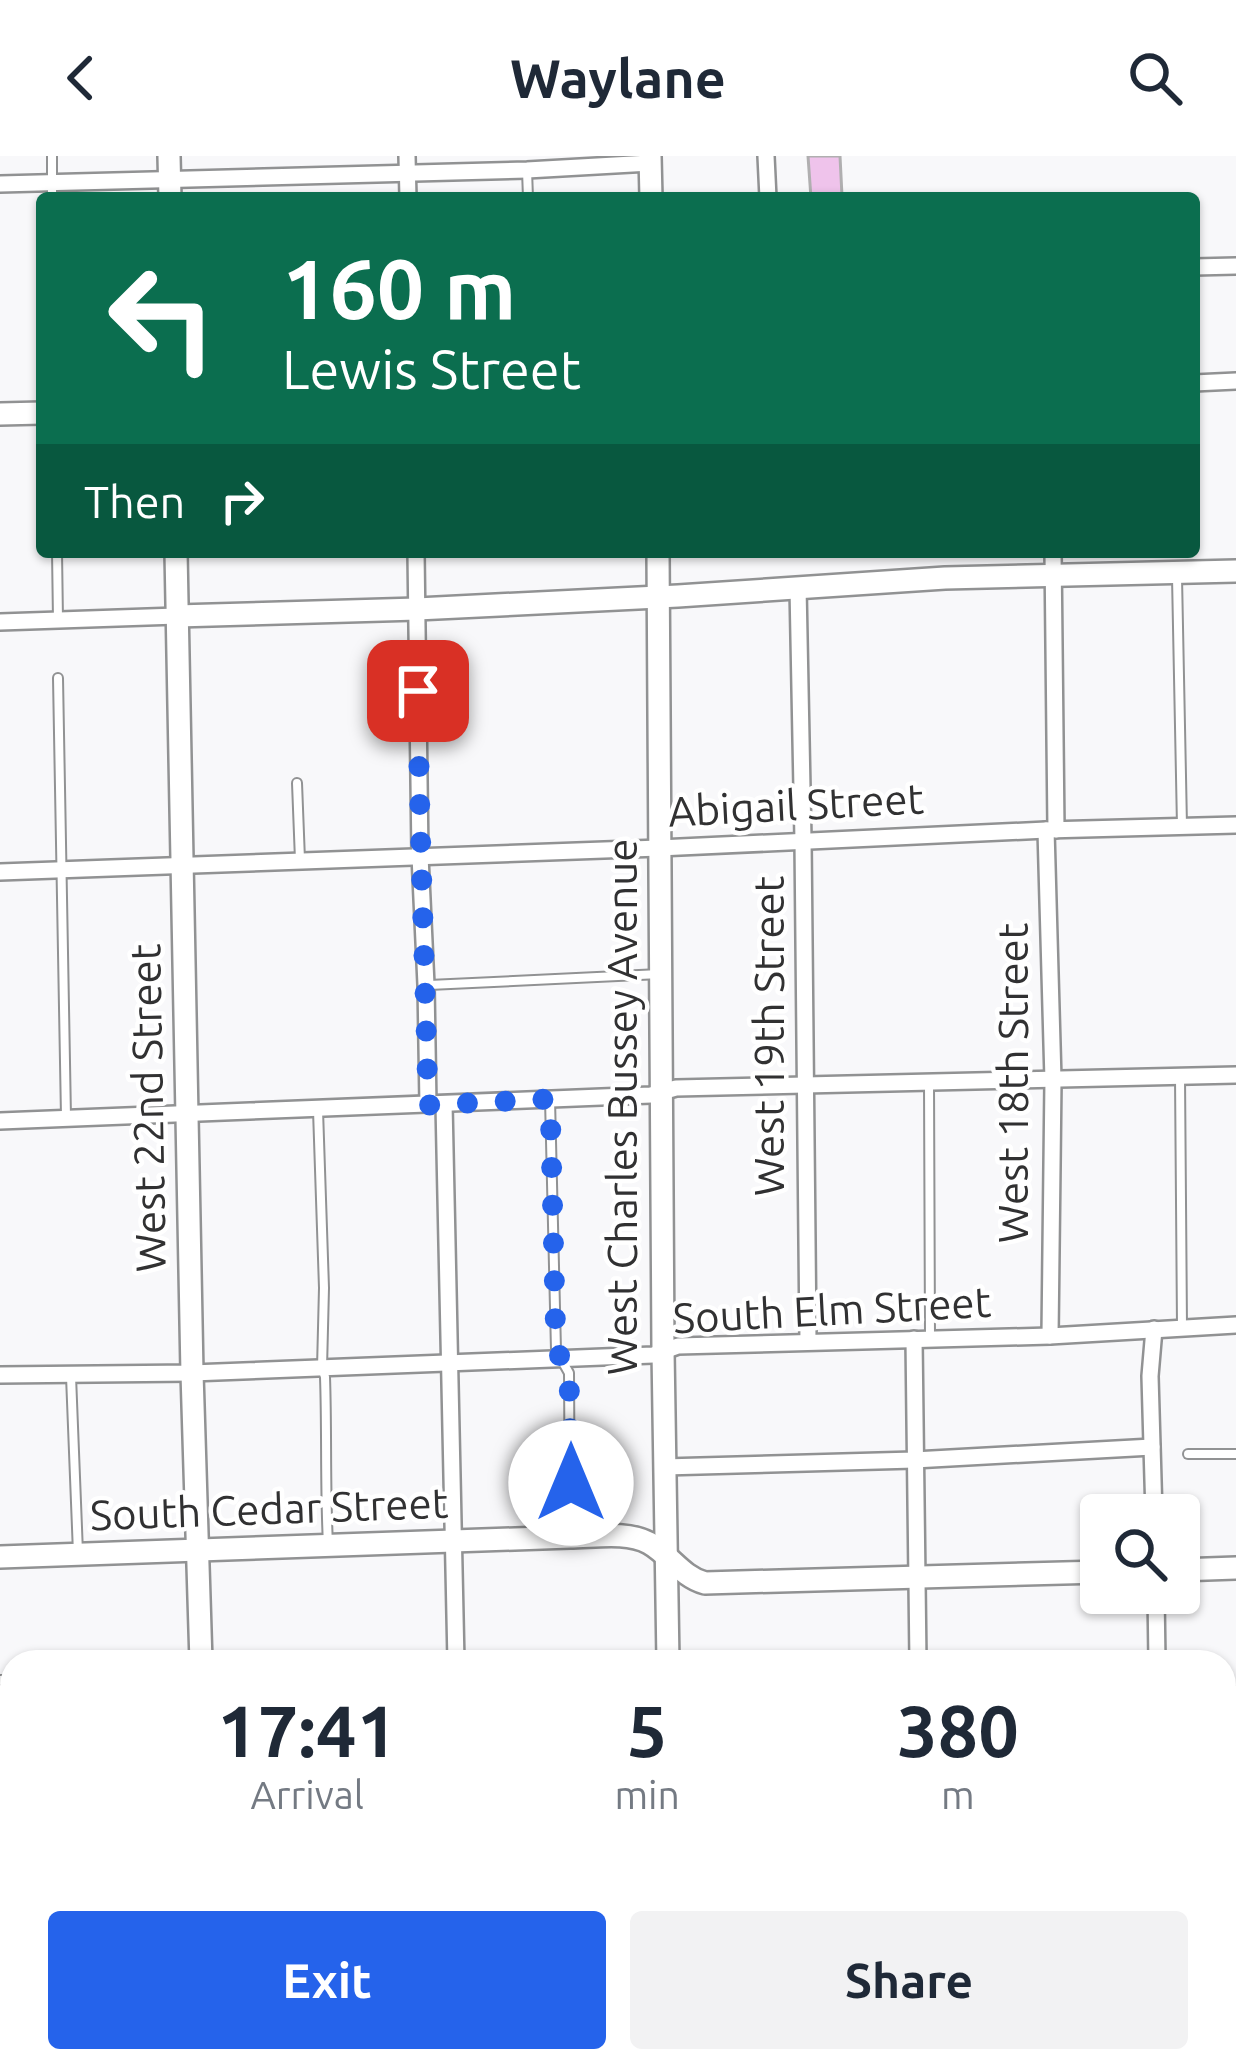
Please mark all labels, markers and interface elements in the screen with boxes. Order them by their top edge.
icon: back [48,45,114,111]
icon: search [1122,45,1188,111]
text: Waylane [510,48,726,108]
icon: left [84,240,240,396]
text: 160 m [282,241,516,335]
text: Lewis Street [282,339,581,399]
icon: right [209,468,275,534]
text: Then [84,476,185,527]
pin [367,640,469,742]
icon: arrive [385,658,451,724]
street label: Abigail Street [667,774,925,835]
street label: West Charles Bussey Avenue [598,839,645,1375]
street label: West 19th Street [745,876,792,1196]
street label: West 18th Street [989,923,1036,1243]
street label: West 22nd Street [121,943,174,1273]
street label: South Elm Street [672,1278,992,1341]
position arrow [508,1420,634,1546]
street label: South Cedar Street [89,1479,449,1538]
map controls [1080,1494,1200,1614]
button: search [1080,1494,1200,1614]
text: 17:41 [217,1690,397,1771]
text: 5 [627,1690,667,1771]
text: 380 [897,1690,1019,1771]
text: Arrival [250,1773,364,1816]
text: min [614,1773,680,1816]
text: m [941,1773,975,1816]
button: Exit [48,1911,606,2049]
button: Share [630,1911,1188,2049]

